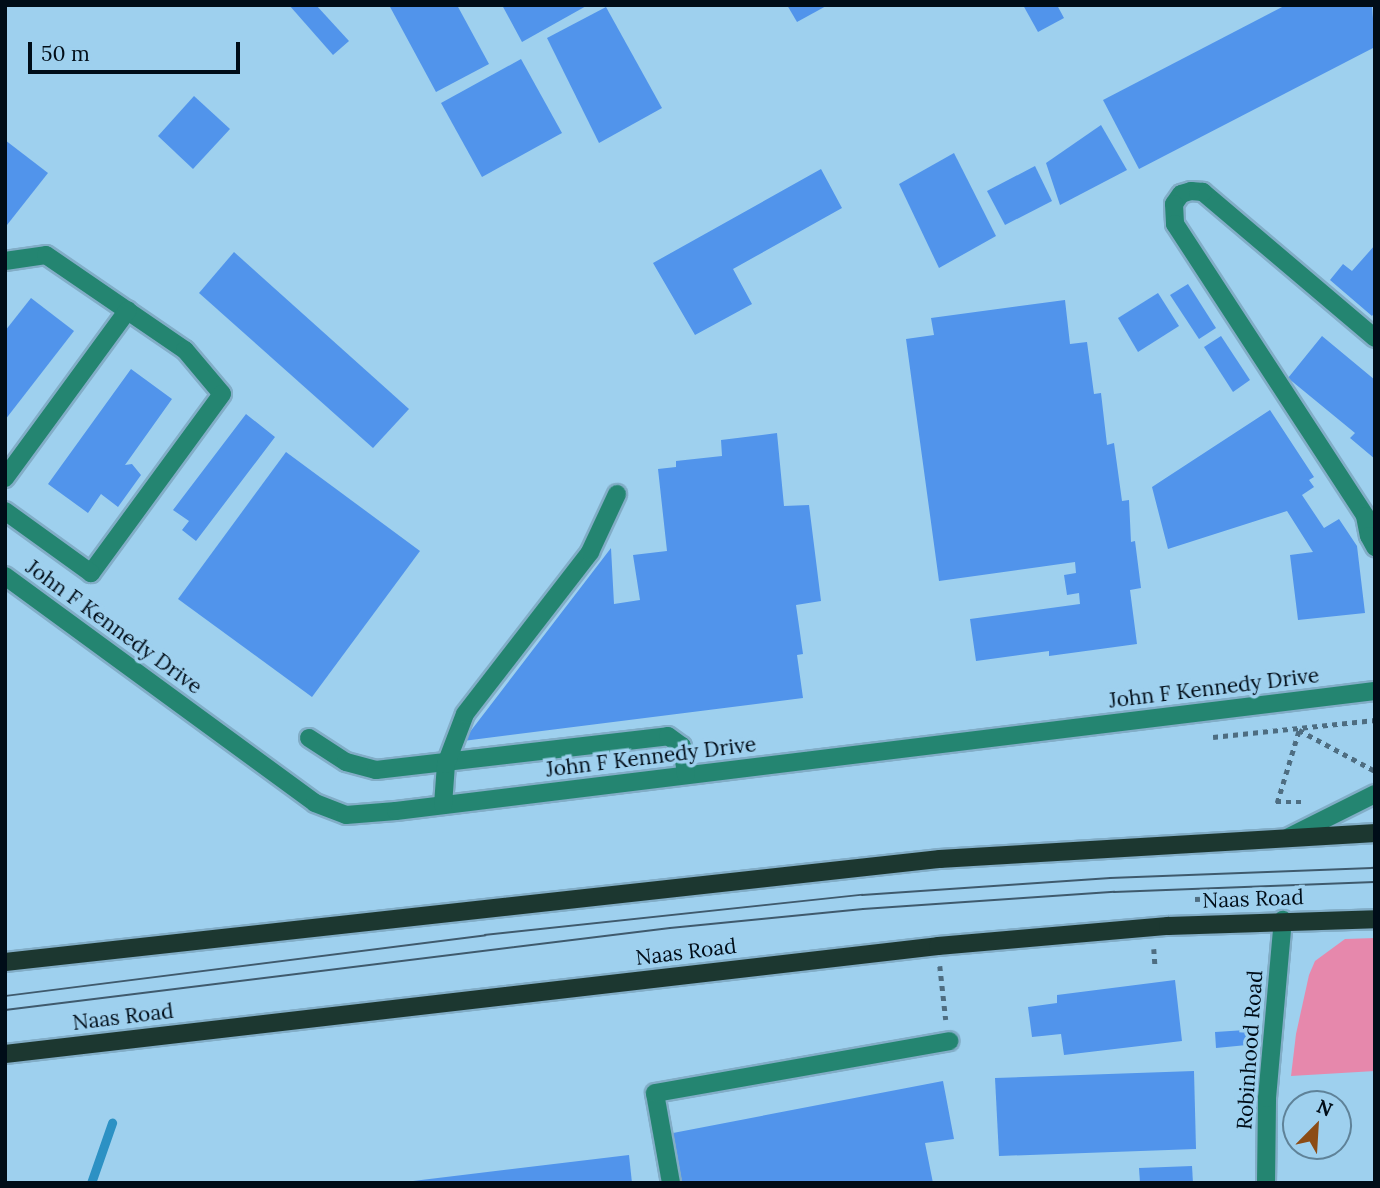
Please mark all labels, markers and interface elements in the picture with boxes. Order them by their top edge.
scale bar [32,28,243,72]
text: 50 m [41,40,90,67]
street label: John F Kennedy Drive [21,555,207,699]
street label: John F Kennedy Drive [1107,663,1321,713]
street label: John F Kennedy Drive [544,732,758,782]
street label: Naas Road [1202,885,1304,913]
street label: Naas Road [634,933,738,971]
street label: Robinhood Road [1232,969,1268,1131]
street label: Naas Road [71,998,175,1036]
north arrow [1282,1090,1352,1160]
text: N [1313,1094,1336,1122]

